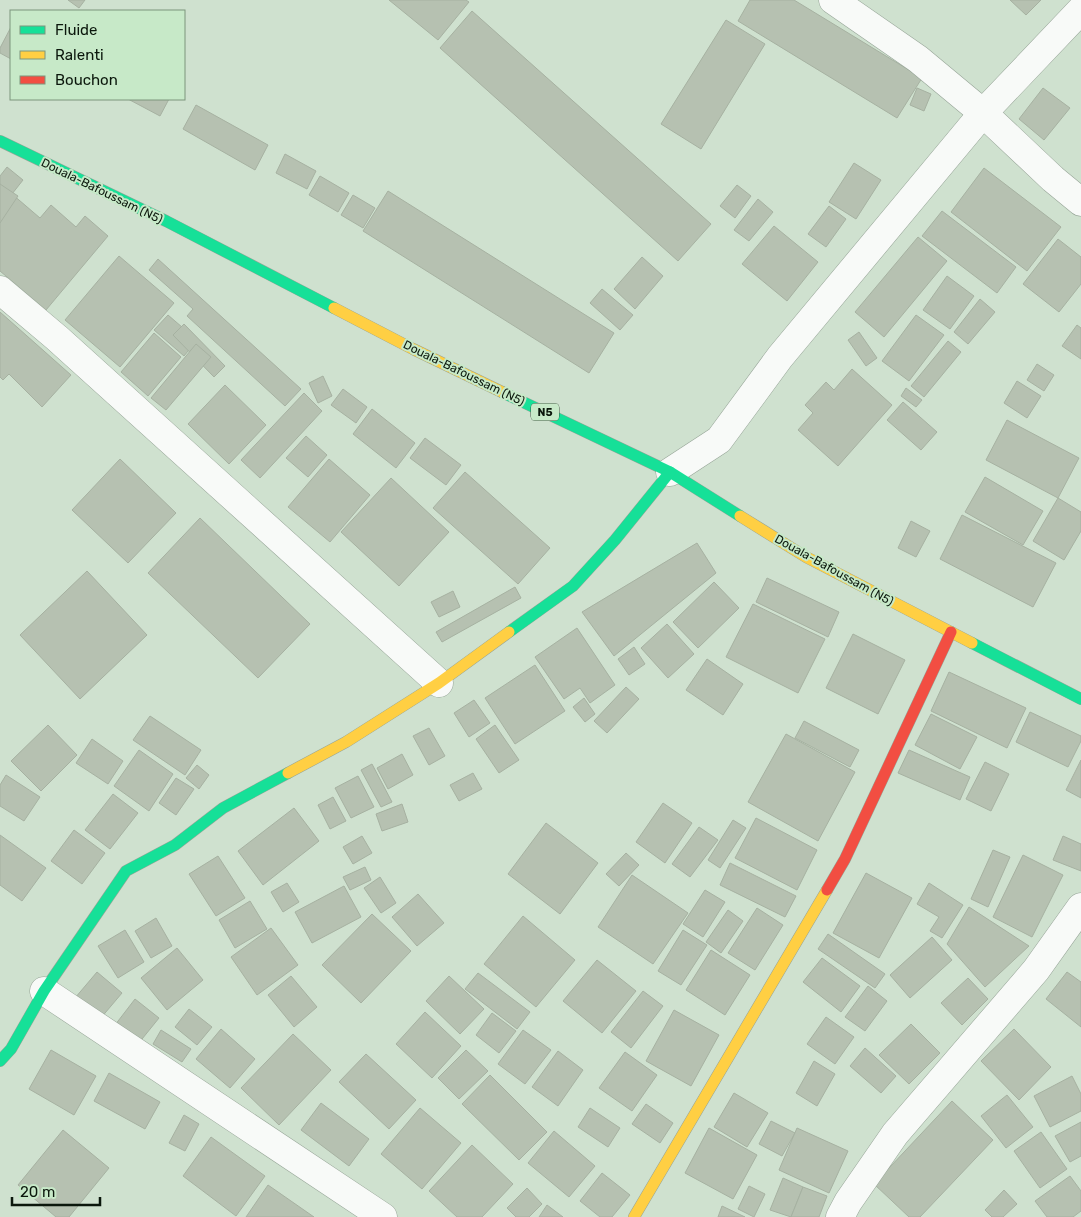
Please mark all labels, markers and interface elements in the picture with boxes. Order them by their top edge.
legend [10,10,185,100]
text: Fluide [55,21,97,39]
text: Ralenti [55,46,104,64]
text: Bouchon [55,71,118,89]
street label: Douala-Bafoussam (N5) [39,155,165,227]
street label: Douala-Bafoussam (N5) [401,337,527,409]
road number: N5 [531,404,559,421]
street label: Douala-Bafoussam (N5) [772,532,896,608]
scale bar [12,1174,100,1206]
text: 20 m [20,1183,55,1201]

